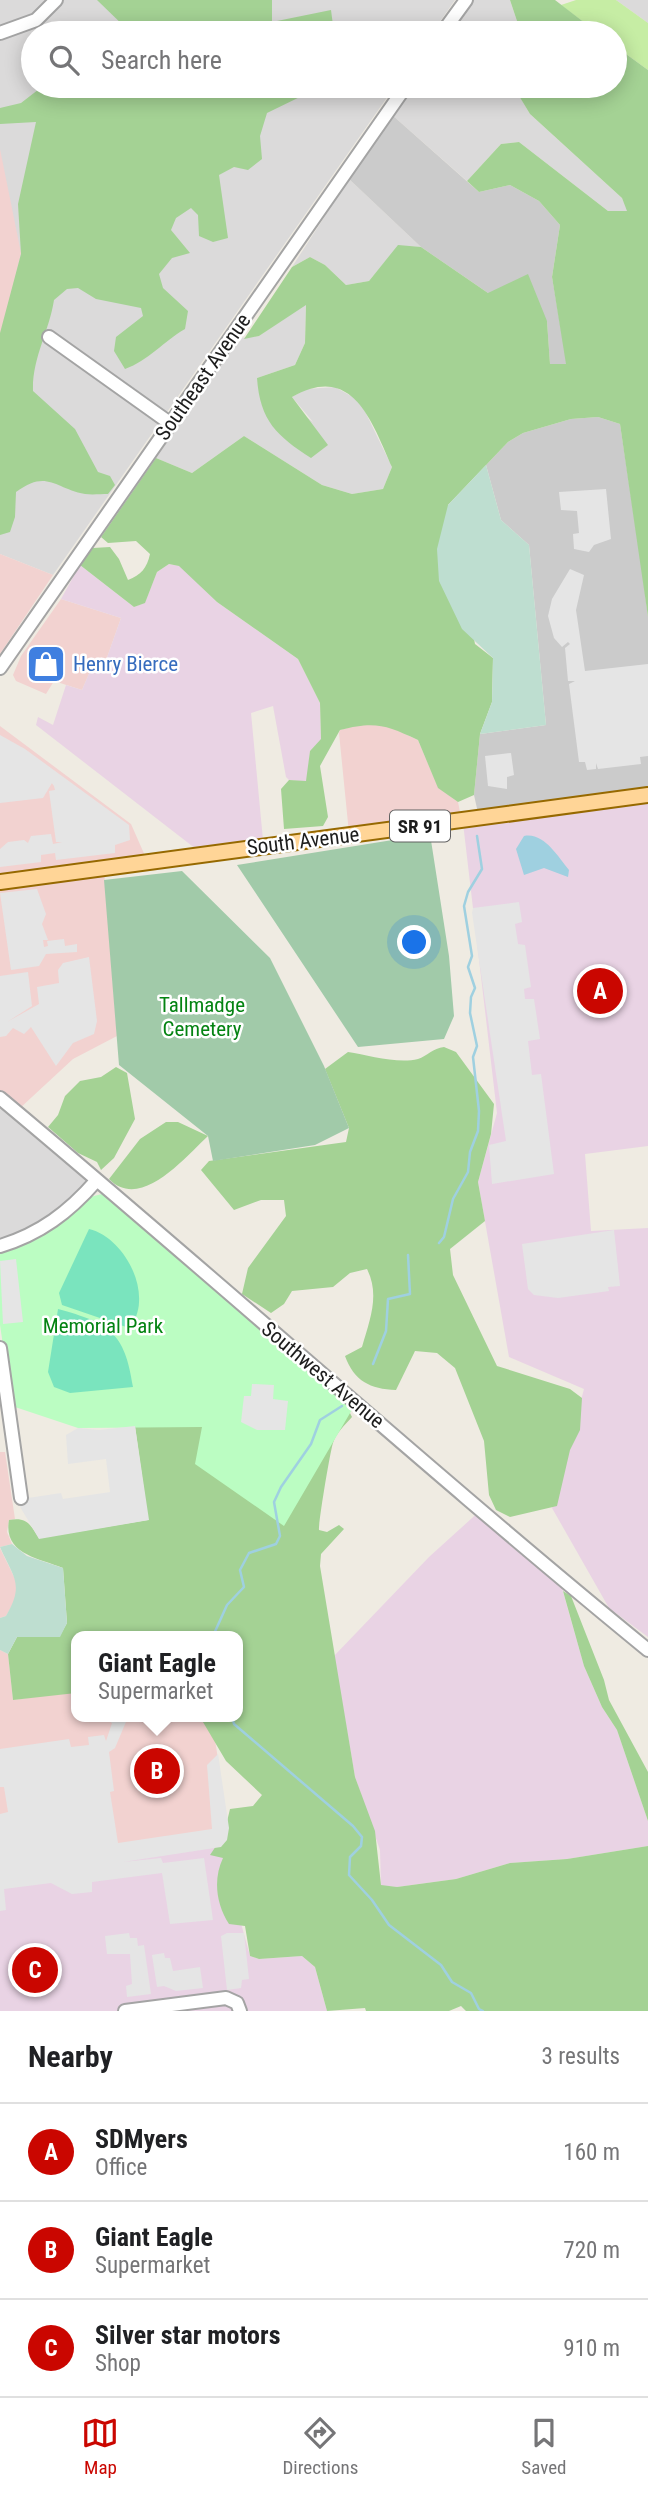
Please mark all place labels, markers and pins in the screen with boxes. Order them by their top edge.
shop icon: Henry Bierce [25,643,67,685]
place label: Henry Bierce [73,652,178,676]
pin: A [577,965,623,1017]
pin: B [134,1745,180,1797]
pin: C [12,1944,58,1996]

